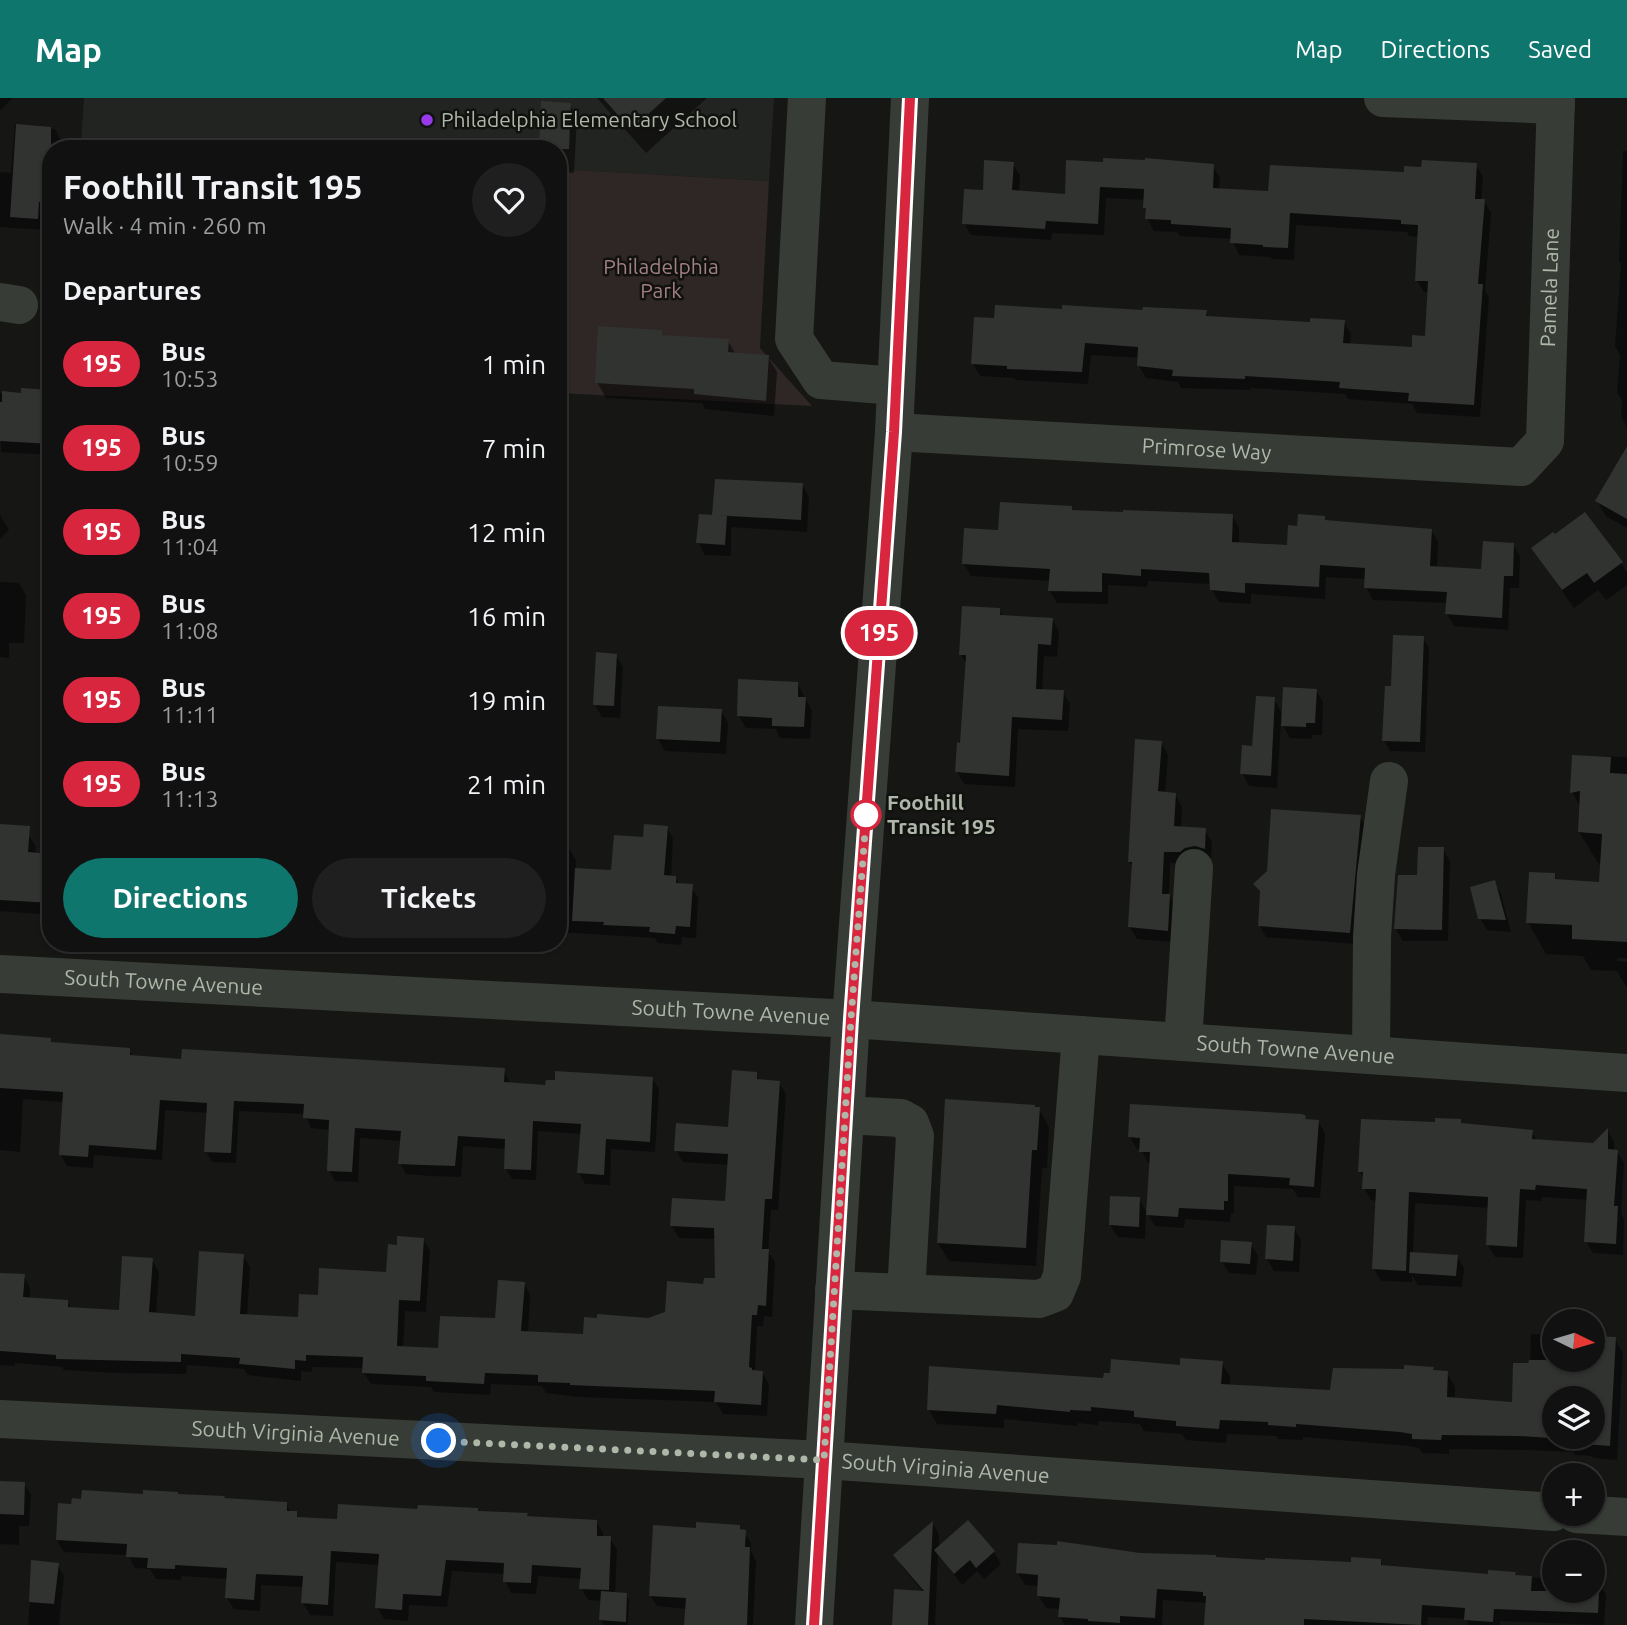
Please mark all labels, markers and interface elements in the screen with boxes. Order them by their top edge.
text: Map [35,31,102,68]
text: Map [1295,36,1342,63]
text: Directions [1380,36,1490,63]
text: Saved [1528,36,1592,63]
place label: Philadelphia Elementary School [441,107,737,131]
marker: Philadelphia Elementary School [419,112,435,128]
button: heart [472,163,546,237]
text: Foothill Transit 195 [63,168,363,205]
text: Walk · 4 min · 260 m [63,213,267,238]
street label: Pamela Lane [1535,227,1563,347]
park label: Philadelphia Park [603,254,719,302]
text: Departures [63,276,201,305]
text: Bus [161,337,206,366]
text: 195 [81,350,122,377]
text: 1 min [482,350,546,379]
text: 10:53 [161,366,219,391]
text: Bus [161,421,206,450]
street label: Primrose Way [1141,433,1272,464]
text: 195 [81,434,122,461]
text: 7 min [482,434,546,463]
text: 10:59 [161,450,219,475]
text: Bus [161,505,206,534]
text: 195 [81,518,122,545]
text: 12 min [467,518,546,547]
text: 11:04 [161,534,219,559]
text: Bus [161,589,206,618]
text: 195 [81,602,122,629]
text: 16 min [467,602,546,631]
line badge: 195 [839,610,919,656]
text: 11:08 [161,618,219,643]
text: 195 [859,619,899,646]
text: Bus [161,673,206,702]
text: 195 [81,686,122,713]
text: 19 min [467,686,546,715]
text: 11:11 [161,702,219,727]
text: Bus [161,757,206,786]
text: 195 [81,770,122,797]
text: 21 min [467,770,546,799]
text: 11:13 [161,786,219,811]
place label: Foothill Transit 195 [887,790,996,838]
marker: Foothill Transit 195 [851,800,881,830]
button: Directions [63,858,298,938]
button: Tickets [312,858,546,938]
street label: South Towne Avenue [64,964,264,999]
street label: South Towne Avenue [631,994,831,1029]
street label: South Towne Avenue [1196,1030,1396,1068]
north arrow [1542,1309,1605,1372]
map controls [1542,1309,1605,1603]
button: layers [1542,1386,1605,1449]
street label: South Virginia Avenue [191,1416,400,1450]
your location [421,1423,456,1458]
street label: South Virginia Avenue [841,1448,1050,1487]
button: + [1542,1463,1605,1526]
button: − [1542,1540,1605,1603]

